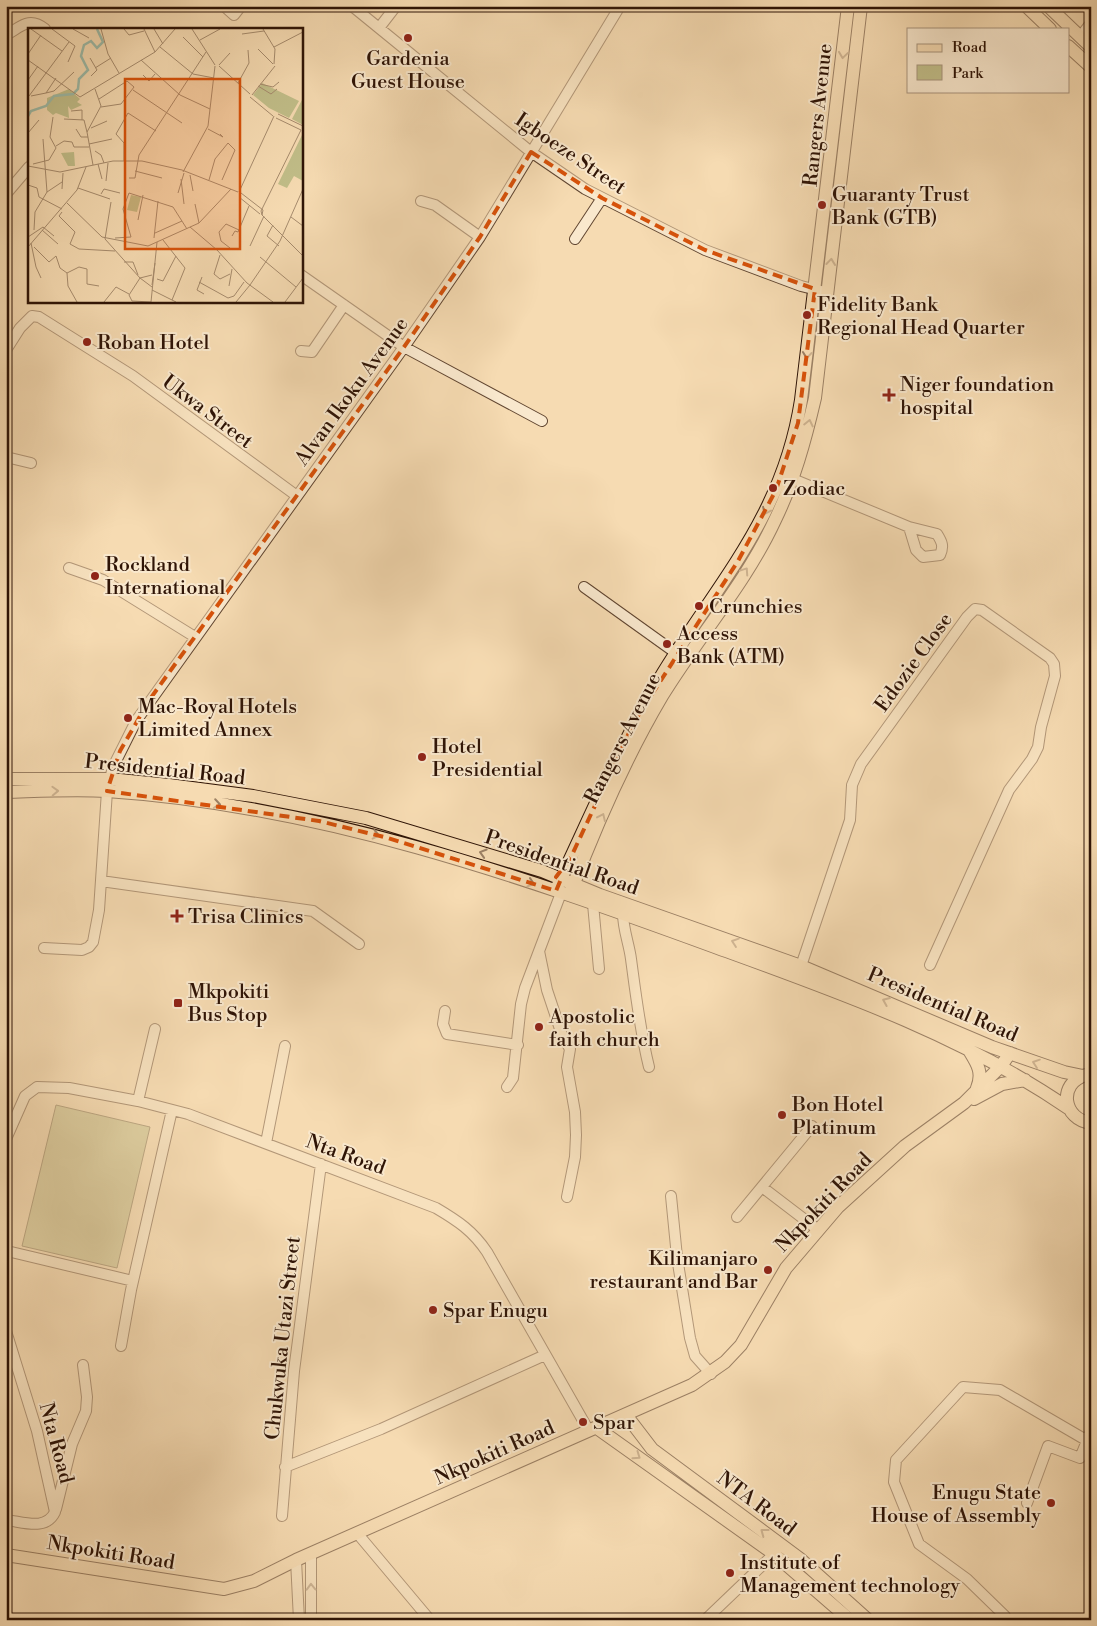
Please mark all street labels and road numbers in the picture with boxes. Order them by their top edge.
street label: Rangers Avenue [799,42,838,188]
street label: Igboeze Street [510,108,631,201]
street label: Alvan Ikoku Avenue [289,313,414,472]
street label: Ukwa Street [157,370,258,455]
street label: Edozie Close [870,608,959,717]
street label: Rangers Avenue [580,669,667,809]
street label: Presidential Road [83,750,247,791]
street label: Presidential Road [481,825,642,902]
street label: Presidential Road [863,962,1022,1049]
street label: Nta Road [302,1129,389,1182]
street label: Nkpokiti Road [770,1147,878,1258]
street label: Chukwuka Utazi Street [260,1235,307,1441]
street label: Nta Road [33,1400,79,1487]
street label: Nkpokiti Road [431,1415,559,1491]
street label: NTA Road [712,1466,801,1542]
street label: Nkpokiti Road [45,1531,177,1576]

